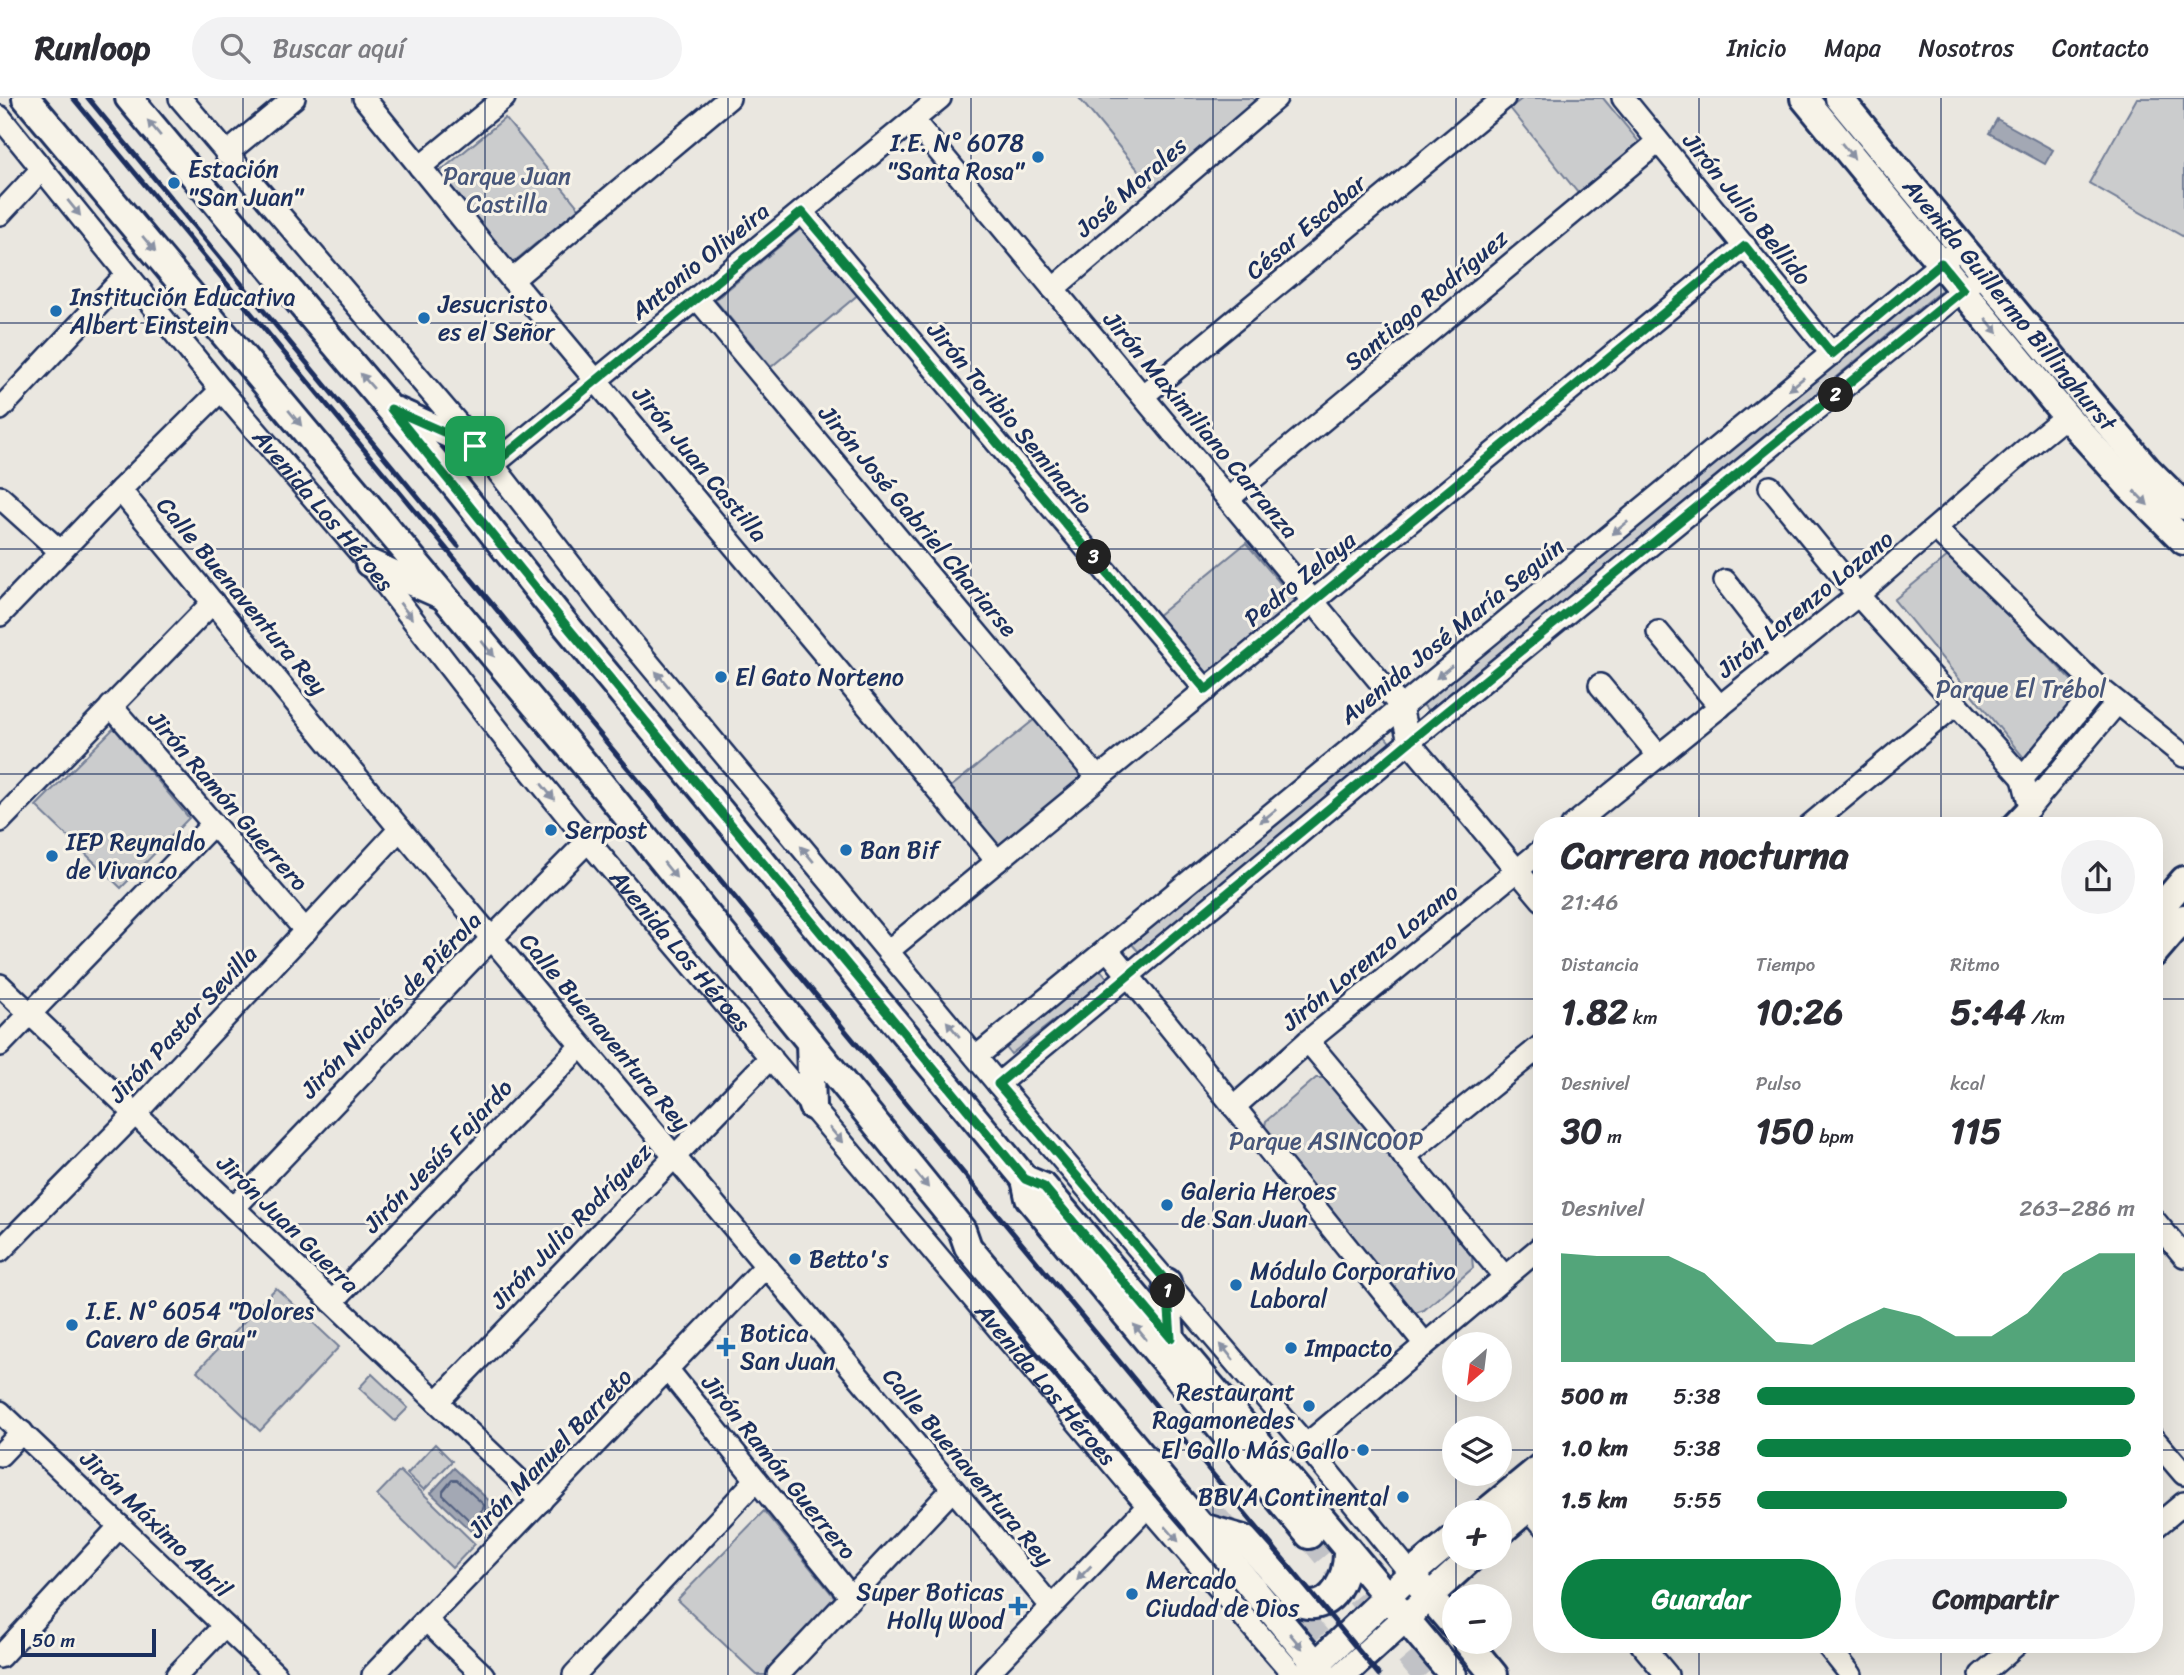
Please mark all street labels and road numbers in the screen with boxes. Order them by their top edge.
street label: Jirón Julio Bellido [1671,122,1822,295]
street label: José Morales [1064,125,1198,249]
street label: César Escobar [1236,162,1377,291]
street label: Avenida Guillermo Billinghurst [1891,167,2128,442]
street label: Antonio Oliveira [620,191,779,331]
street label: Santiago Rodríguez [1334,218,1518,382]
street label: Jirón Maximiliano Carranza [1092,300,1310,549]
street label: Jirón Toribio Seminario [915,311,1104,524]
street label: Jirón Juan Castilla [621,375,779,552]
street label: Jirón José Gabriel Chariarse [807,394,1029,647]
street label: Avenida Los Héroes [241,418,405,601]
street label: Calle Buenaventura Rey [146,487,339,706]
street label: Pedro Zelaya [1234,519,1367,638]
street label: Jirón Lorenzo Lozano [1706,519,1903,690]
street label: Avenida José María Seguín [1329,527,1574,736]
street label: Jirón Ramón Guerrero [136,700,319,901]
street label: Avenida Los Héroes [598,859,762,1042]
street label: Jirón Lorenzo Lozano [1271,872,1468,1043]
street label: Jirón Nicolás de Piérola [289,901,492,1109]
street label: Calle Buenaventura Rey [509,923,702,1142]
street label: Jirón Pastor Sevilla [97,935,268,1114]
street label: Jirón Jesús Fajardo [352,1069,523,1244]
street label: Jirón Julio Rodríguez [479,1132,663,1320]
street label: Jirón Juan Guerra [206,1143,370,1304]
street label: Avenida Los Héroes [963,1292,1127,1476]
street label: Jirón Manuel Barreto [456,1358,643,1549]
street label: Calle Buenaventura Rey [872,1358,1065,1577]
street label: Jirón Ramón Guerrero [690,1364,868,1569]
street label: Jirón Máximo Abril [69,1439,243,1609]

